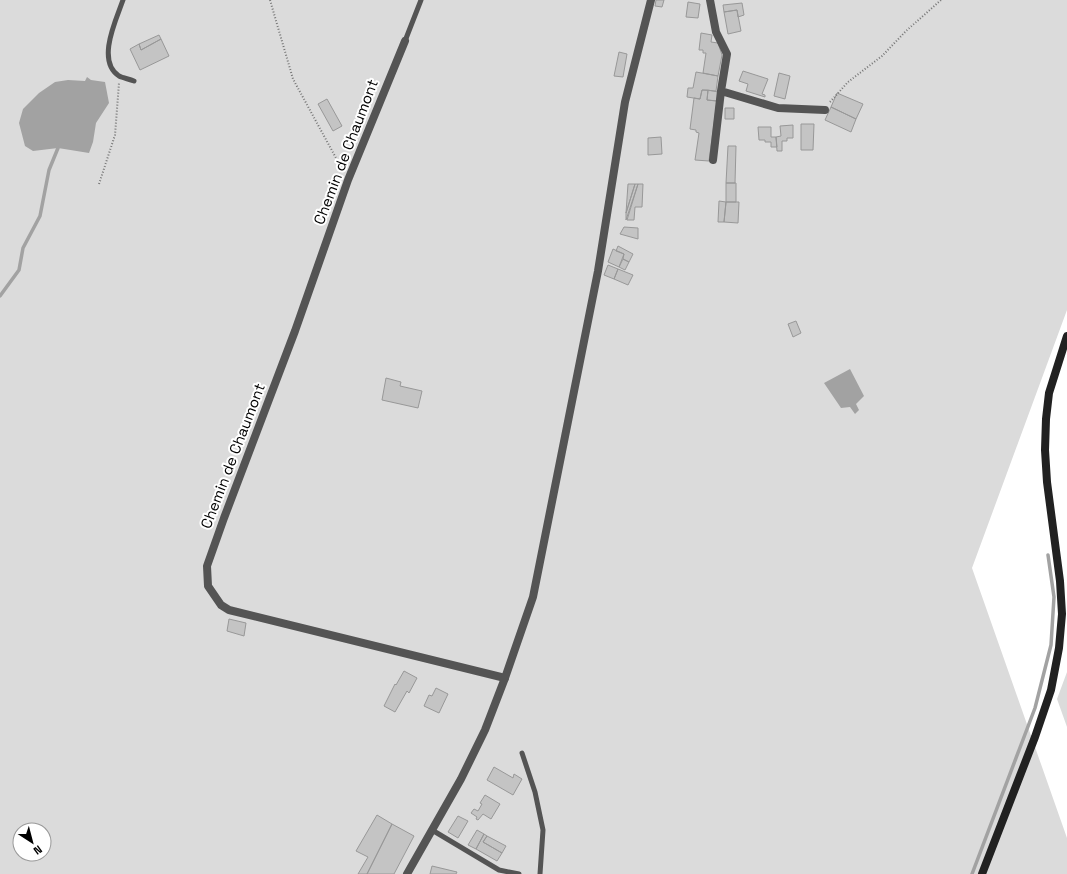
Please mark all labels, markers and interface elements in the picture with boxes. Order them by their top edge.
street label: Chemin de Chaumont [309,76,382,227]
street label: Chemin de Chaumont [196,380,269,531]
north arrow [12,822,52,862]
text: N [31,842,45,858]

